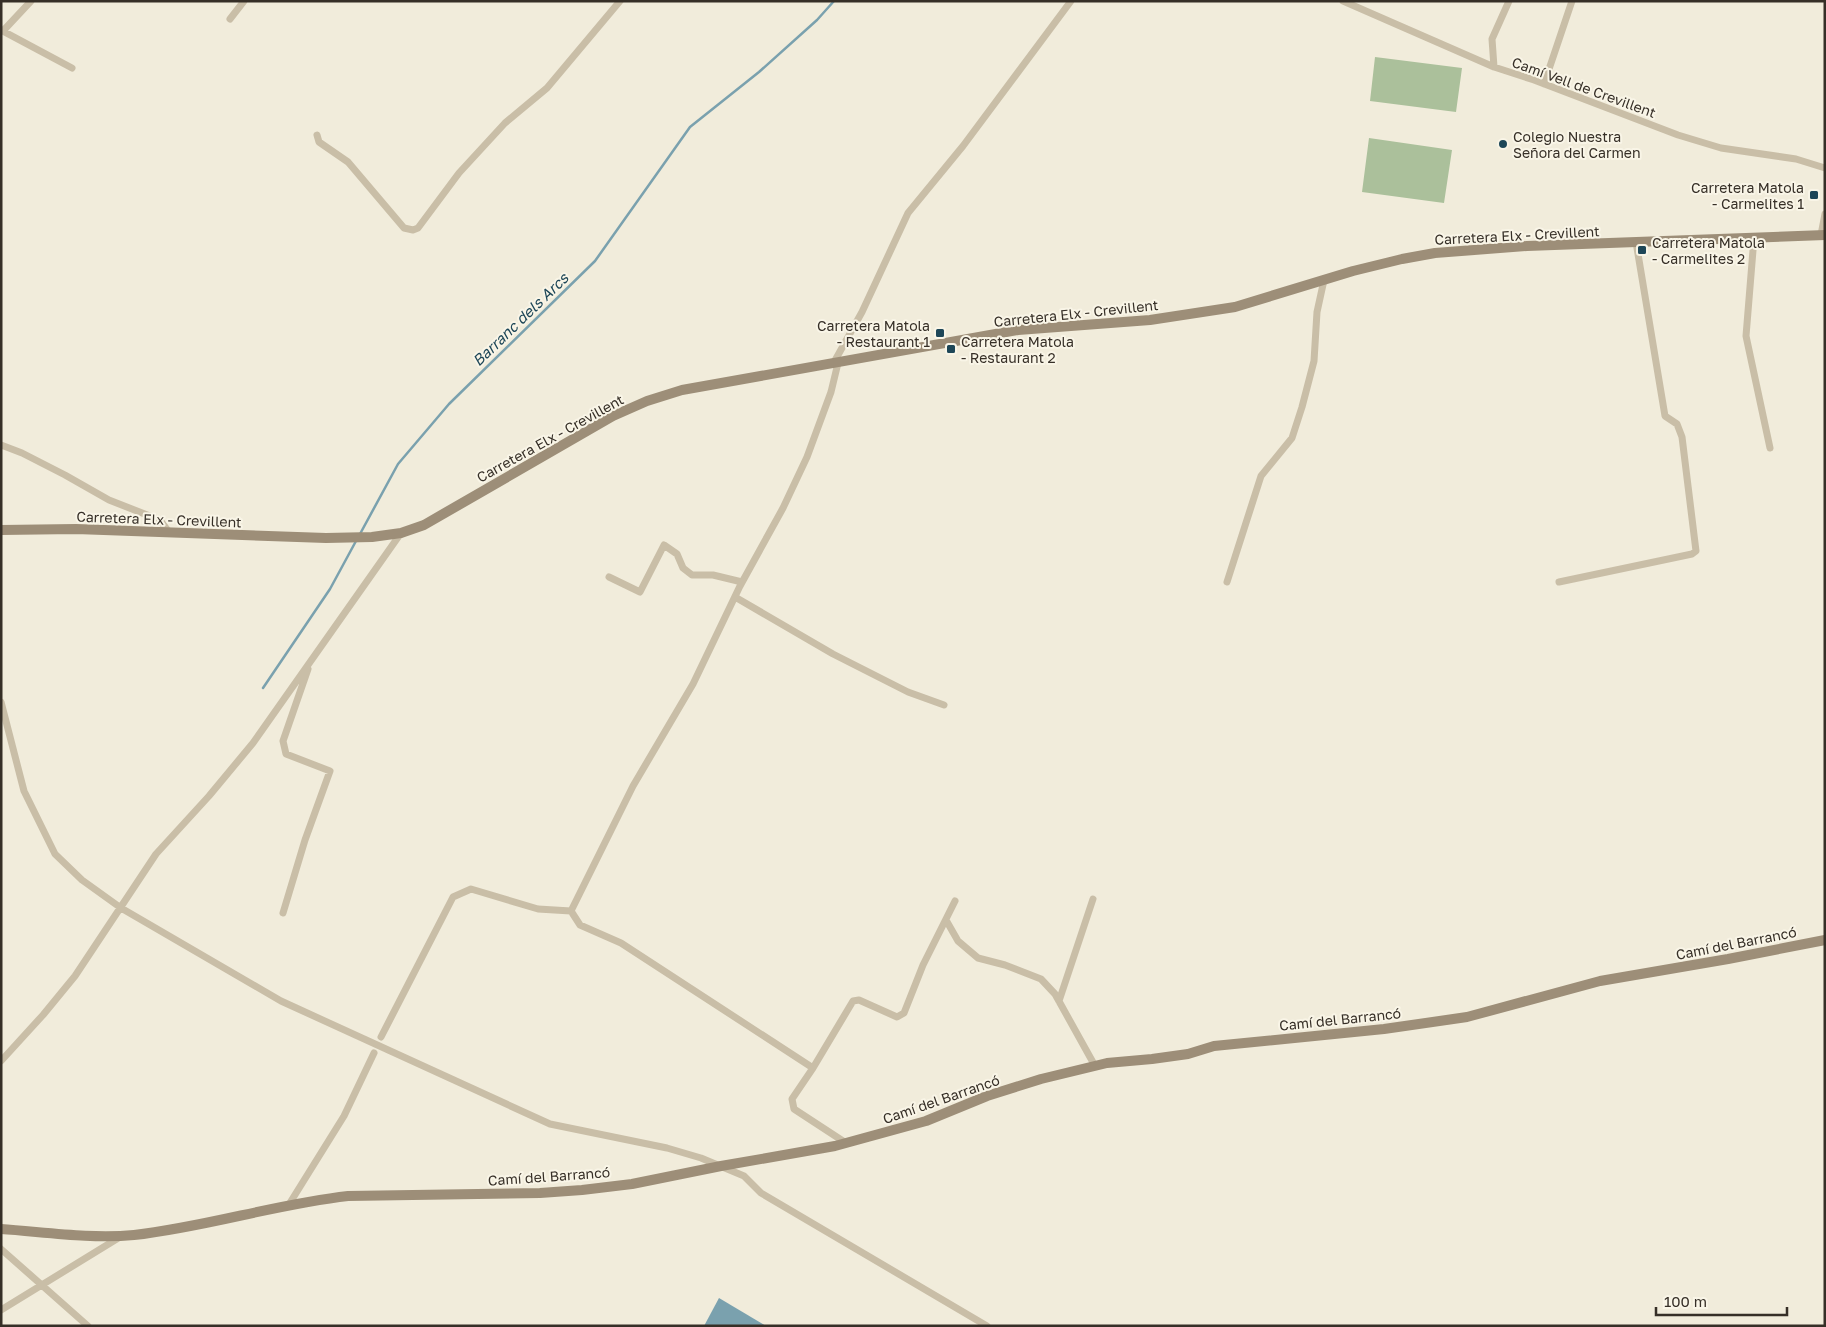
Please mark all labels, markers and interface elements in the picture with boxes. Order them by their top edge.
street label: Camí Vell de Crevillent [1510,53,1658,121]
place label: Colegio Nuestra Señora del Carmen [1513,128,1641,161]
marker: Colegio Nuestra Señora del Carmen [1497,138,1509,150]
place label: Carretera Matola - Carmelites 1 [1691,179,1804,212]
marker: Carretera Matola - Carmelites 1 [1808,189,1820,201]
street label: Carretera Elx - Crevillent [1434,222,1600,248]
place label: Carretera Matola - Carmelites 2 [1652,234,1765,267]
marker: Carretera Matola - Carmelites 2 [1636,244,1648,256]
water label: Barranc dels Arcs [468,268,572,369]
street label: Carretera Elx - Crevillent [993,296,1159,330]
place label: Carretera Matola - Restaurant 1 [817,317,930,350]
marker: Carretera Matola - Restaurant 1 [934,327,946,339]
place label: Carretera Matola - Restaurant 2 [961,333,1074,366]
marker: Carretera Matola - Restaurant 2 [945,343,957,355]
street label: Carretera Elx - Crevillent [474,390,626,486]
street label: Carretera Elx - Crevillent [76,508,242,530]
street label: Camí del Barrancó [1674,923,1798,963]
street label: Camí del Barrancó [1278,1004,1402,1034]
street label: Camí del Barrancó [880,1071,1002,1127]
street label: Camí del Barrancó [487,1163,611,1189]
scale bar [1656,1284,1787,1316]
text: 100 m [1664,1292,1707,1310]

